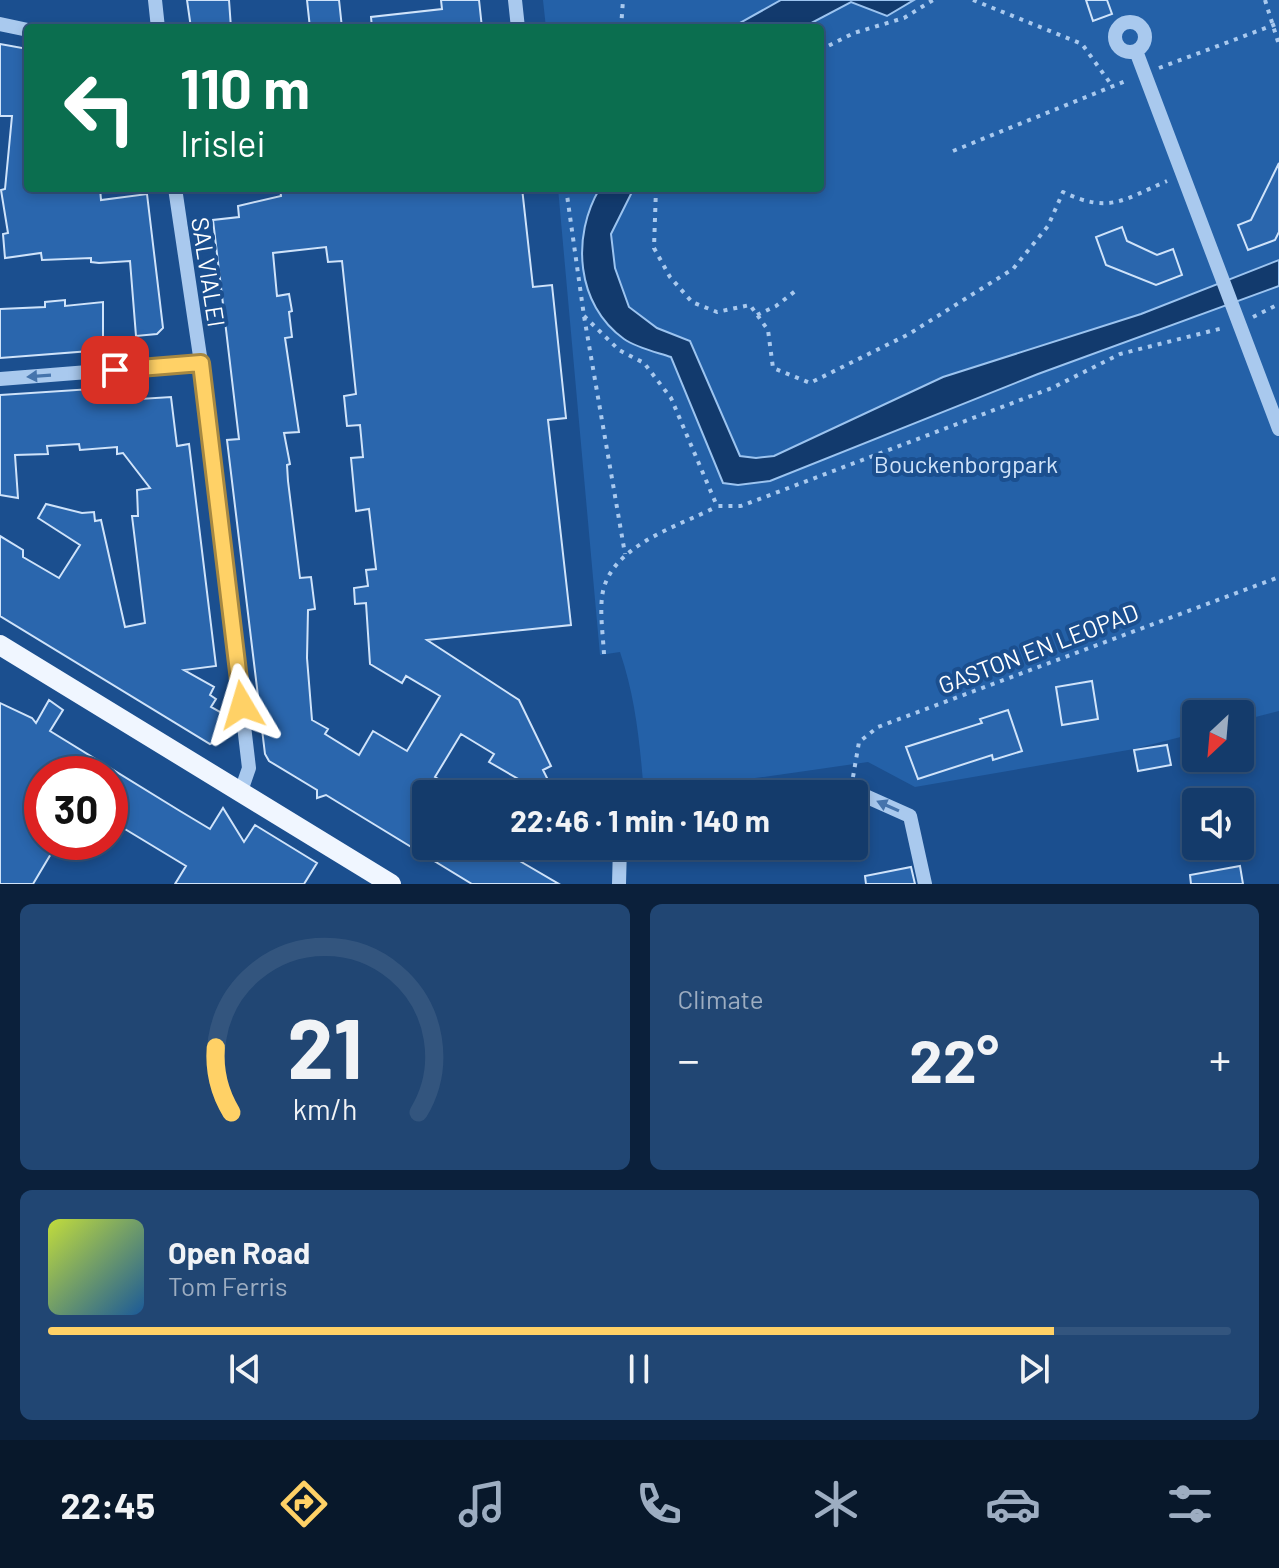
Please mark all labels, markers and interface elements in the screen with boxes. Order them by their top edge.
text: 110 m [180,53,310,120]
icon: left [48,56,152,160]
text: Irislei [180,121,266,164]
street label: SALVIALEI [186,215,232,329]
pin [81,336,149,404]
icon: arrive [93,348,137,392]
one-way arrow [26,369,51,382]
park label: Bouckenborgpark [874,449,1058,478]
street label: GASTON EN LEOPAD [934,596,1142,700]
position arrow [200,663,284,747]
north arrow [1182,700,1254,772]
map controls [1182,700,1254,860]
speed limit sign: 30 [24,756,128,860]
button: sound [1182,788,1254,860]
one-way arrow [876,800,900,813]
text: 22:46 · 1 min · 140 m [510,802,770,838]
text: Climate [678,983,764,1014]
text: 21 [287,996,363,1096]
text: 22° [909,1023,999,1095]
text: − [678,1032,700,1085]
text: + [1209,1032,1231,1085]
text: km/h [292,1091,357,1126]
text: Open Road [168,1234,310,1270]
text: Tom Ferris [168,1270,288,1301]
icon: previous [223,1347,267,1391]
icon: pause [617,1347,661,1391]
icon: next [1012,1347,1056,1391]
icon: directions [276,1476,332,1532]
icon: music [454,1476,510,1532]
icon: phone [631,1476,687,1532]
icon: climate [808,1476,864,1532]
icon: car [985,1476,1041,1532]
icon: filters [1162,1476,1218,1532]
text: 22:45 [61,1483,155,1526]

